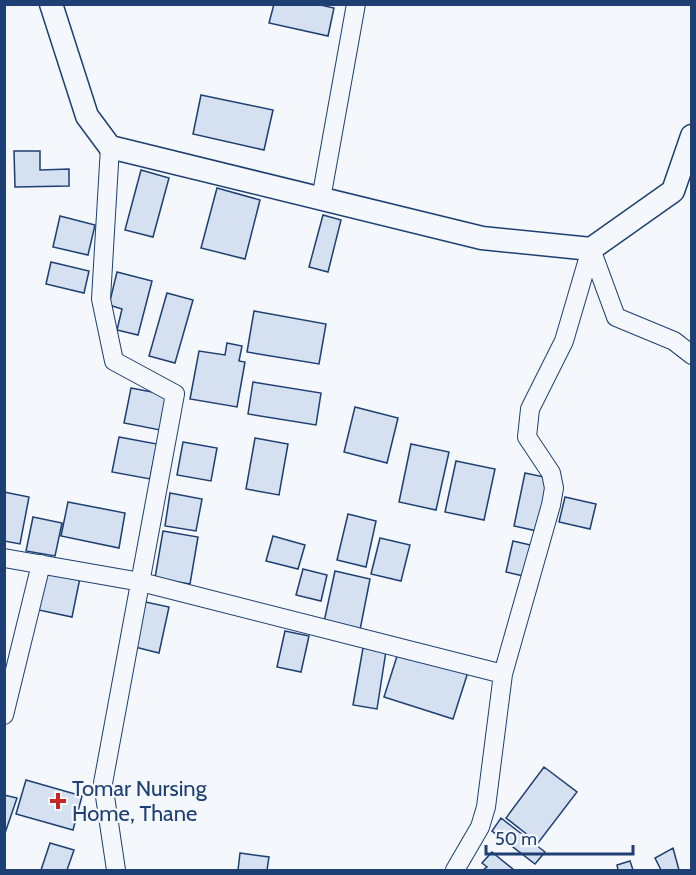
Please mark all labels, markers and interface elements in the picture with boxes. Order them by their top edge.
place label: Tomar Nursing Home, Thane [72,775,208,827]
marker: Tomar Nursing Home, Thane [49,792,67,810]
scale bar [486,818,633,856]
text: 50 m [495,828,537,850]

